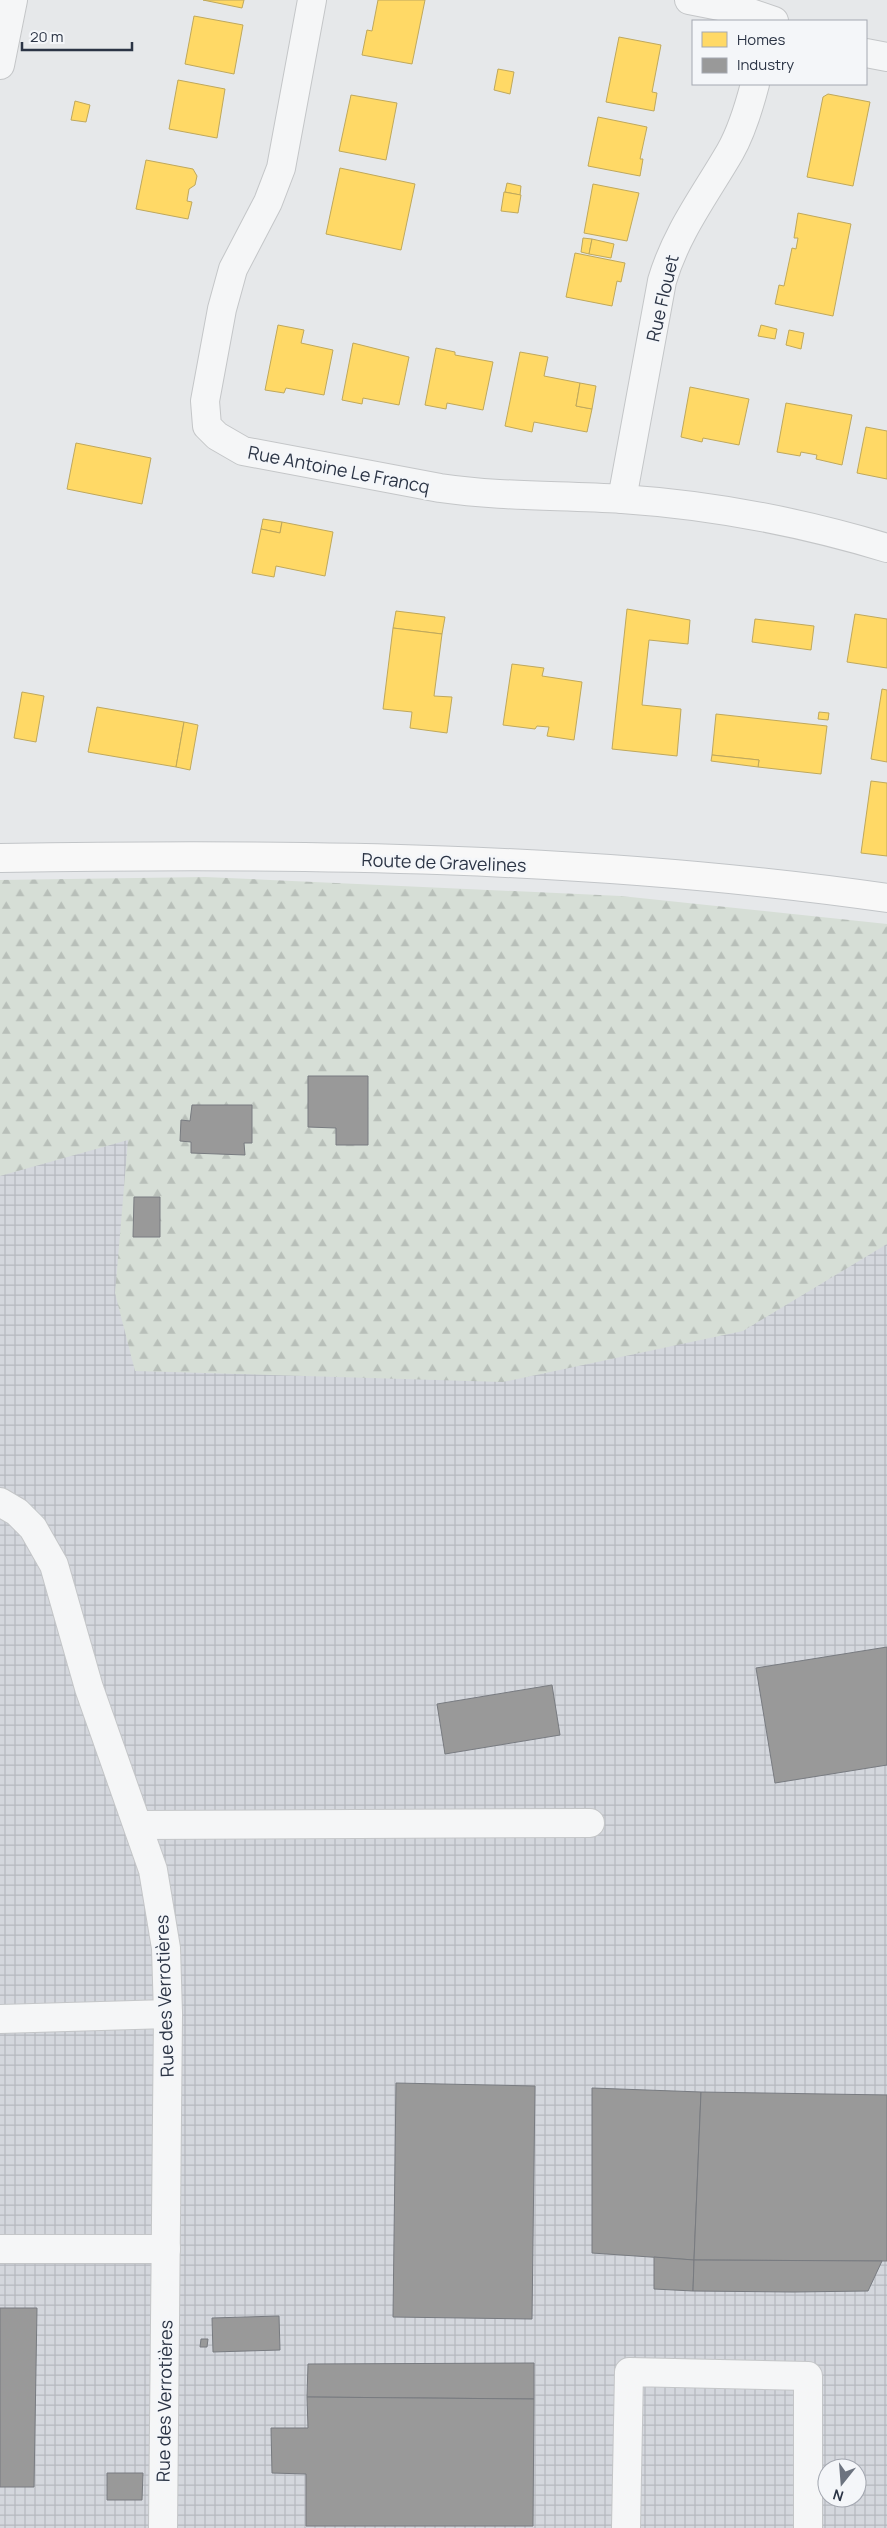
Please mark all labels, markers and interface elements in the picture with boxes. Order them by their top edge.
scale bar [22,20,132,52]
legend [692,20,867,85]
text: 20 m [30,26,63,47]
text: Homes [737,29,786,50]
text: Industry [737,54,794,75]
street label: Rue Flouet [640,252,684,344]
street label: Rue Antoine Le Francq [246,440,432,498]
street label: Route de Gravelines [361,847,527,877]
street label: Rue des Verrotières [149,1914,179,2078]
street label: Rue des Verrotières [151,2320,177,2482]
north arrow [817,2458,867,2508]
text: N [830,2485,846,2506]

